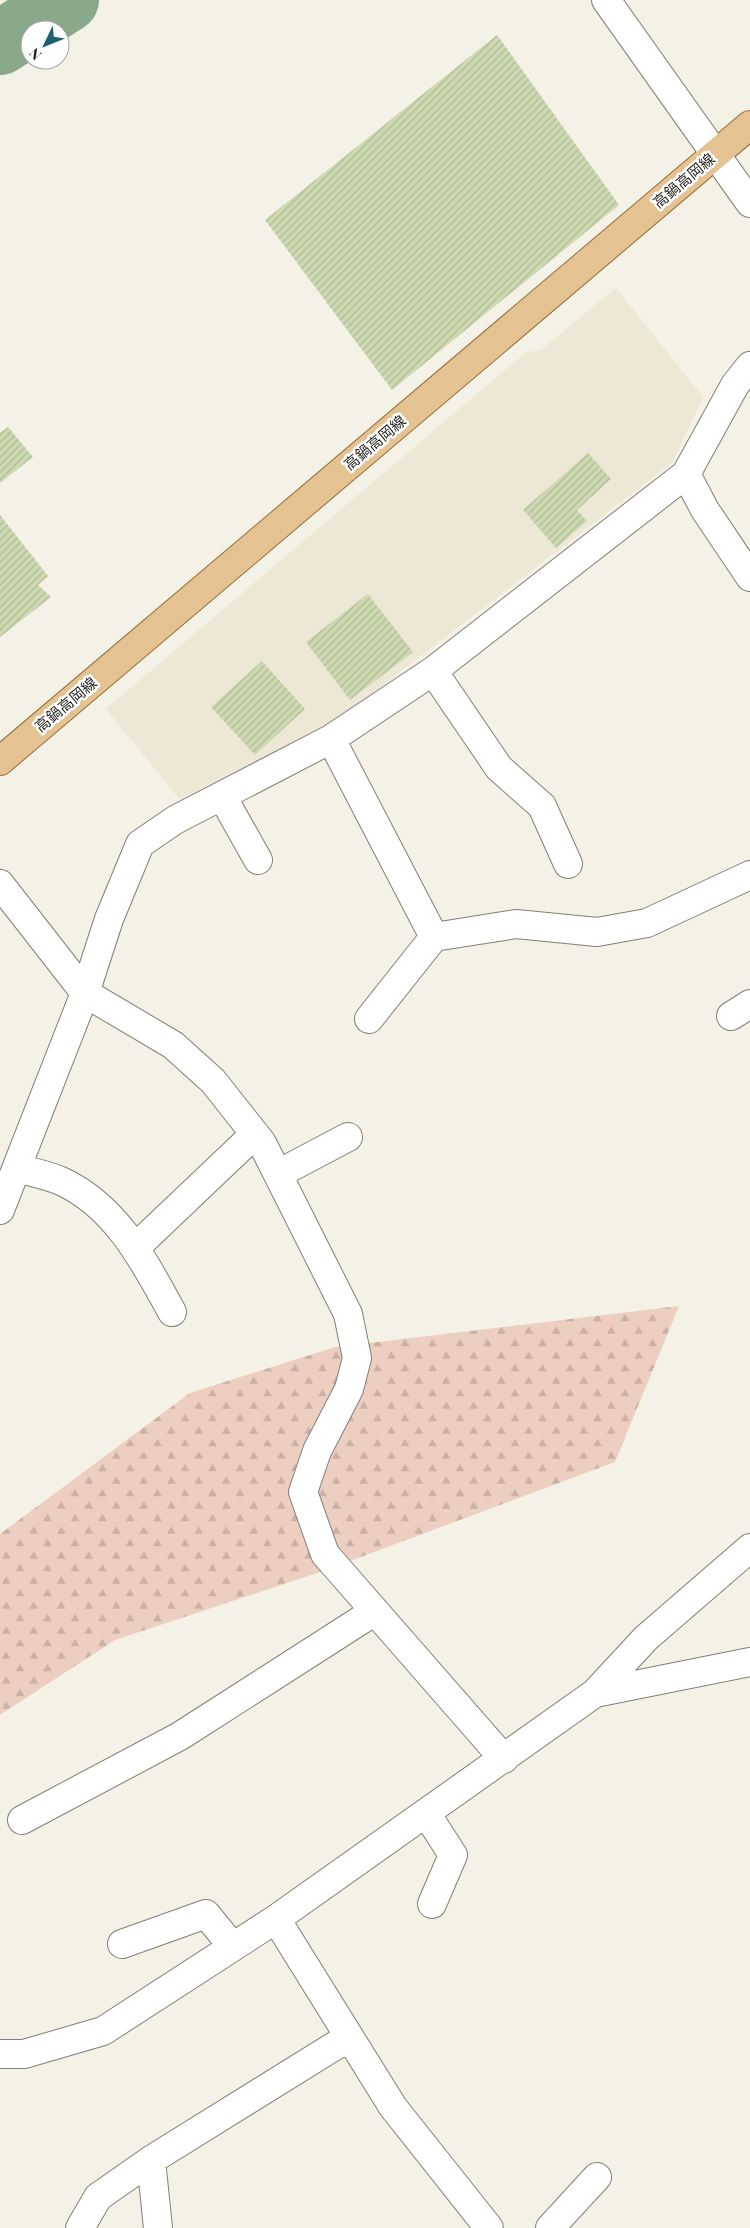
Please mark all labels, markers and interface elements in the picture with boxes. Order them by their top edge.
north arrow [20,20,70,70]
text: N [25,44,46,64]
street label: 高鍋高岡線 [648,148,719,212]
street label: 高鍋高岡線 [339,410,410,474]
street label: 高鍋高岡線 [30,672,101,736]

